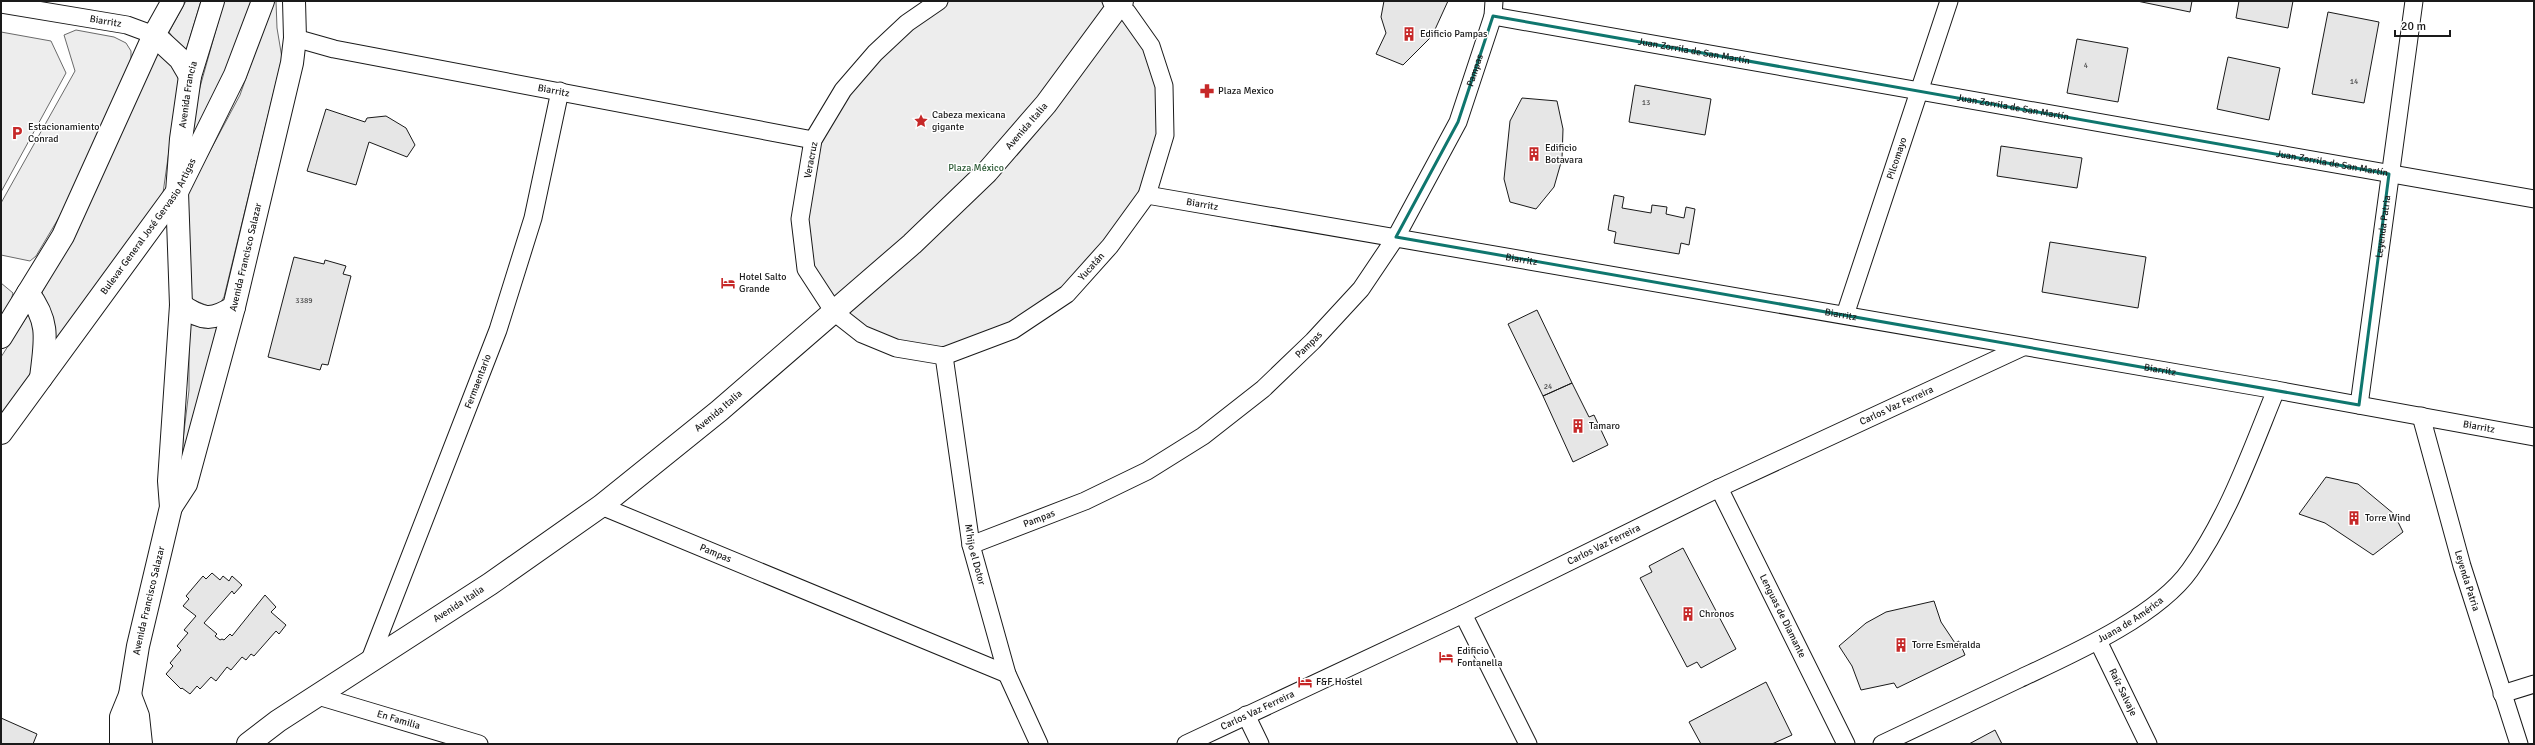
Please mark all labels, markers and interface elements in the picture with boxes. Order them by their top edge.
scale bar [2395,12,2450,38]
street label: Biarritz [89,13,123,30]
text: 20 m [2401,19,2426,34]
building icon: Edificio Pampas [1401,26,1417,42]
place label: Edificio Pampas [1420,28,1488,40]
street label: Juan Zorrila de San Martín [1637,36,1751,67]
street label: Pampas [1464,52,1486,88]
street label: Avenida Francia [177,60,200,129]
house number: 4 [2084,60,2089,70]
house number: 14 [2350,76,2359,86]
street label: Biarritz [537,82,571,100]
pharmacy icon: Plaza Mexico [1199,83,1215,99]
place label: Plaza Mexico [1218,85,1274,97]
street label: Juan Zorrila de San Martín [1956,92,2070,123]
house number: 13 [1642,97,1650,107]
street label: Avenida Italia [1003,100,1050,152]
place label: Cabeza mexicana gigante [932,109,1006,133]
place icon: Cabeza mexicana gigante [913,113,929,129]
place label: Estacionamiento Conrad [28,121,100,145]
parking icon: Estacionamiento Conrad [9,125,25,141]
street label: Pilcomayo [1884,136,1909,181]
street label: Veracruz [802,140,821,179]
place label: Edificio Botavara [1545,142,1583,166]
building icon: Edificio Botavara [1526,146,1542,162]
street label: Juan Zorrila de San Martín [2275,148,2389,179]
street label: Bulevar General José Gervasio Artigas [98,156,199,297]
park label: Plaza México [948,162,1004,174]
street label: Leyenda Patria [2373,195,2393,259]
street label: Biarritz [1185,196,1220,213]
street label: Avenida Francisco Salazar [227,201,265,313]
street label: Yucatán [1076,250,1107,283]
street label: Biarritz [1505,251,1539,268]
place label: Hotel Salto Grande [739,271,786,295]
hotel icon: Hotel Salto Grande [720,275,736,291]
house number: 3389 [295,295,313,305]
street label: Biarritz [1824,306,1858,324]
street label: Pampas [1293,328,1325,361]
street label: Fermaentario [462,352,494,410]
street label: Biarritz [2143,361,2177,379]
house number: 24 [1544,381,1553,391]
street label: Carlos Vaz Ferreira [1858,383,1935,428]
street label: Avenida Italia [692,388,745,434]
building icon: Tamaro [1570,418,1586,434]
street label: Biarritz [2462,418,2496,436]
place label: Tamaro [1589,420,1620,432]
street label: Pampas [1021,507,1057,530]
building icon: Torre Wind [2346,510,2362,526]
place label: Torre Wind [2365,512,2411,524]
street label: Carlos Vaz Ferreira [1565,522,1642,568]
street label: M'hijo el Dotor [962,523,988,587]
street label: Pampas [698,541,734,566]
street label: Avenida Francisco Salazar [131,545,168,656]
street label: Leyenda Patria [2452,549,2482,613]
street label: Lenguas de Diamante [1757,572,1808,660]
street label: Avenida Italia [431,583,487,625]
street label: Juana de América [2096,594,2166,645]
building icon: Chronos [1680,606,1696,622]
place label: Chronos [1699,608,1735,620]
building icon: Torre Esmeralda [1893,637,1909,653]
place label: Torre Esmeralda [1912,639,1981,651]
place label: Edificio Fontanella [1457,645,1502,669]
hotel icon: Edificio Fontanella [1438,649,1454,665]
street label: Raíz Salvaje [2106,667,2139,718]
hotel icon: F&F Hostel [1297,674,1313,690]
place label: F&F Hostel [1316,676,1362,688]
street label: Carlos Vaz Ferreira [1219,688,1296,733]
street label: En Familia [375,708,422,732]

